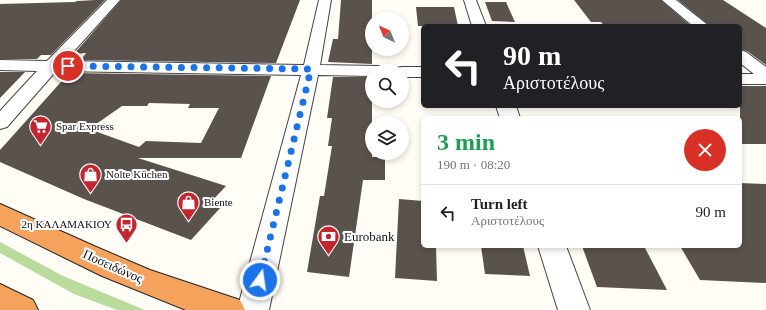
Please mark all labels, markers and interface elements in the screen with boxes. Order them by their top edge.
north arrow [365,12,409,56]
map controls [365,12,409,160]
icon: left [437,40,489,92]
text: 90 m [503,40,561,71]
pin [51,49,85,83]
icon: arrive [57,55,79,77]
button: search [365,64,409,108]
text: Αριστοτέλους [503,73,604,93]
supermarket icon: Spar Express [27,113,53,146]
button: layers [365,116,409,160]
place label: Spar Express [56,120,114,132]
text: 3 min [437,129,495,155]
button: close [684,129,726,171]
text: 190 m · 08:20 [437,157,510,172]
shop icon: Nolte Küchen [78,161,104,194]
place label: Nolte Küchen [106,168,168,180]
shop icon: Biente [176,189,202,222]
place label: Biente [204,196,233,208]
text: Turn left [471,196,528,212]
icon: left [437,202,459,224]
text: 90 m [696,204,726,220]
bus stop icon: 2η ΚΑΛΑΜΑΚΙΟΥ [114,211,140,244]
text: Αριστοτέλους [471,213,544,228]
place label: 2η ΚΑΛΑΜΑΚΙΟΥ [22,218,112,230]
bank icon: Eurobank [316,223,342,256]
place label: Eurobank [344,229,395,244]
street label: Ποσειδώνος [81,246,146,286]
position arrow [239,259,281,301]

